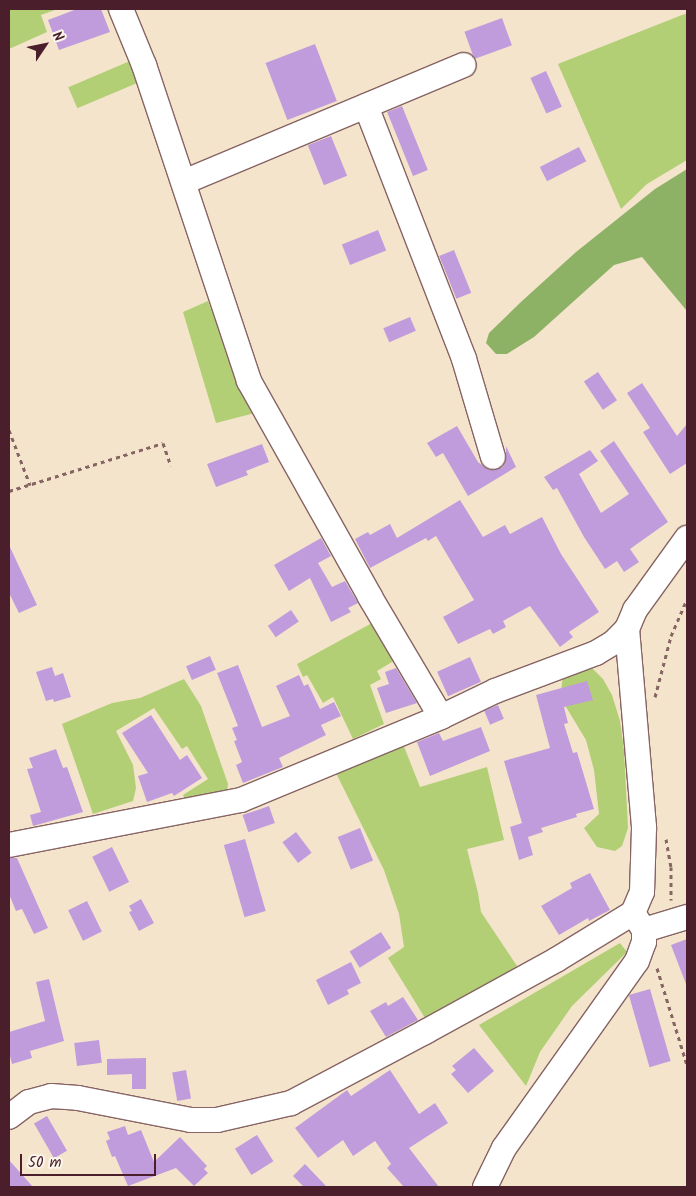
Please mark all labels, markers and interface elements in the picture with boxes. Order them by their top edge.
north arrow [20,20,70,70]
text: N [46,27,69,46]
scale bar [22,1144,159,1176]
text: 50 m [28,1151,62,1175]

